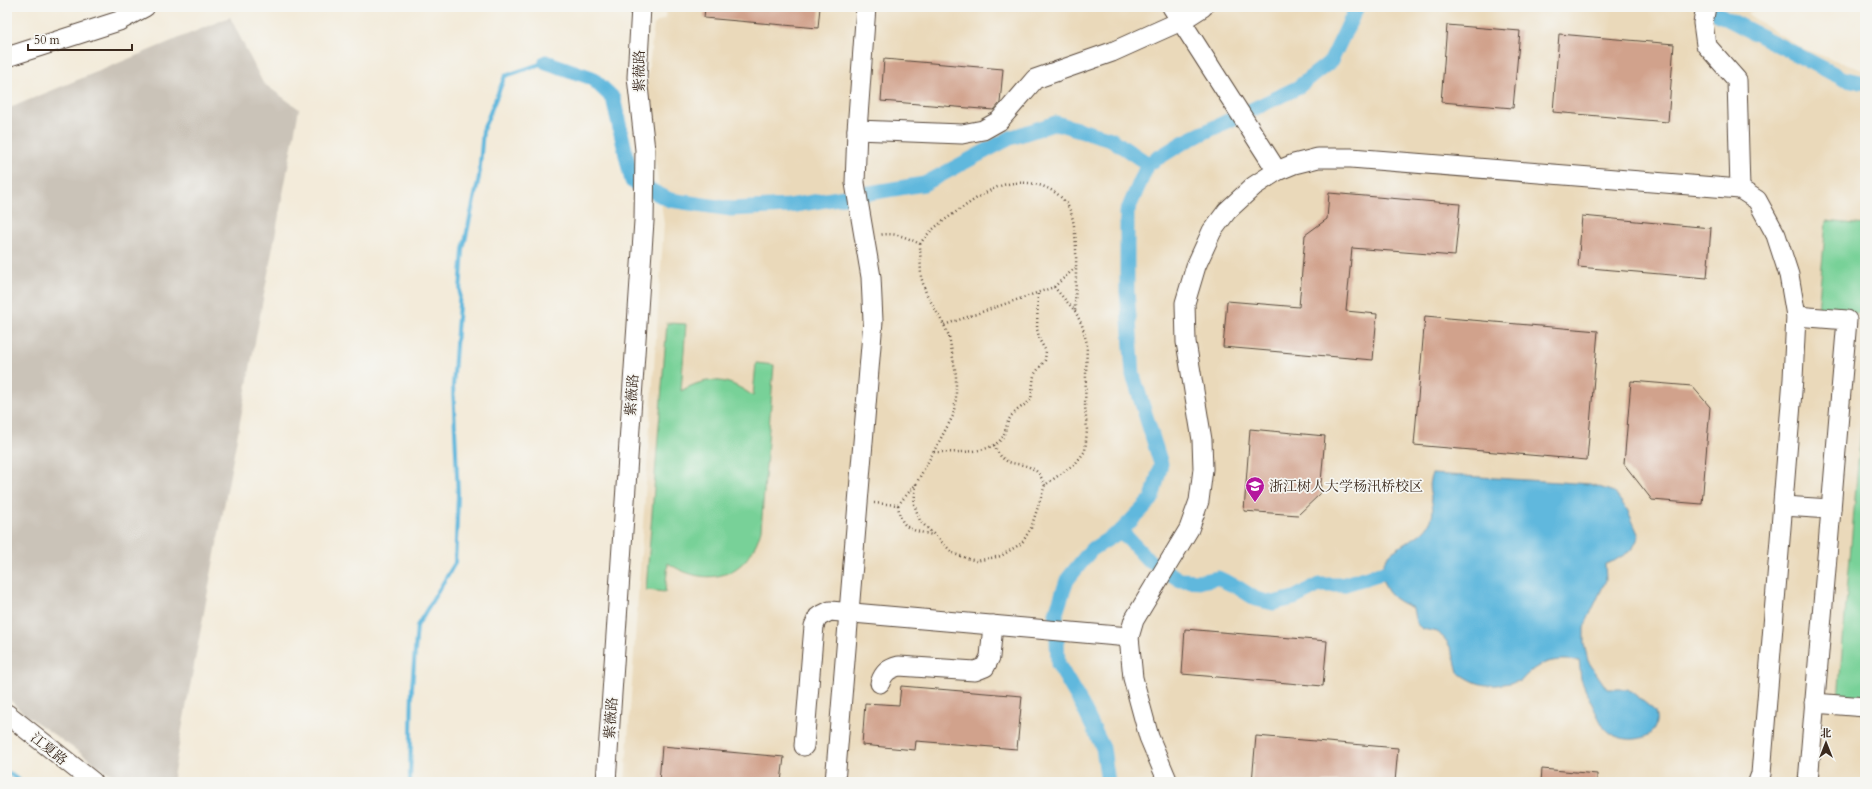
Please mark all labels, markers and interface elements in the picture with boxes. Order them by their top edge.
scale bar [28,26,132,52]
text: 50 m [34,32,61,48]
street label: 紫薇路 [630,50,649,92]
street label: 紫薇路 [621,373,643,417]
school or university icon: 浙江树人大学杨汛桥校区 [1244,475,1266,503]
place label: 浙江树人大学杨汛桥校区 [1269,477,1423,496]
street label: 紫薇路 [600,696,622,740]
north arrow [1806,723,1846,763]
text: 北 [1821,726,1832,741]
street label: 江夏路 [27,728,71,770]

